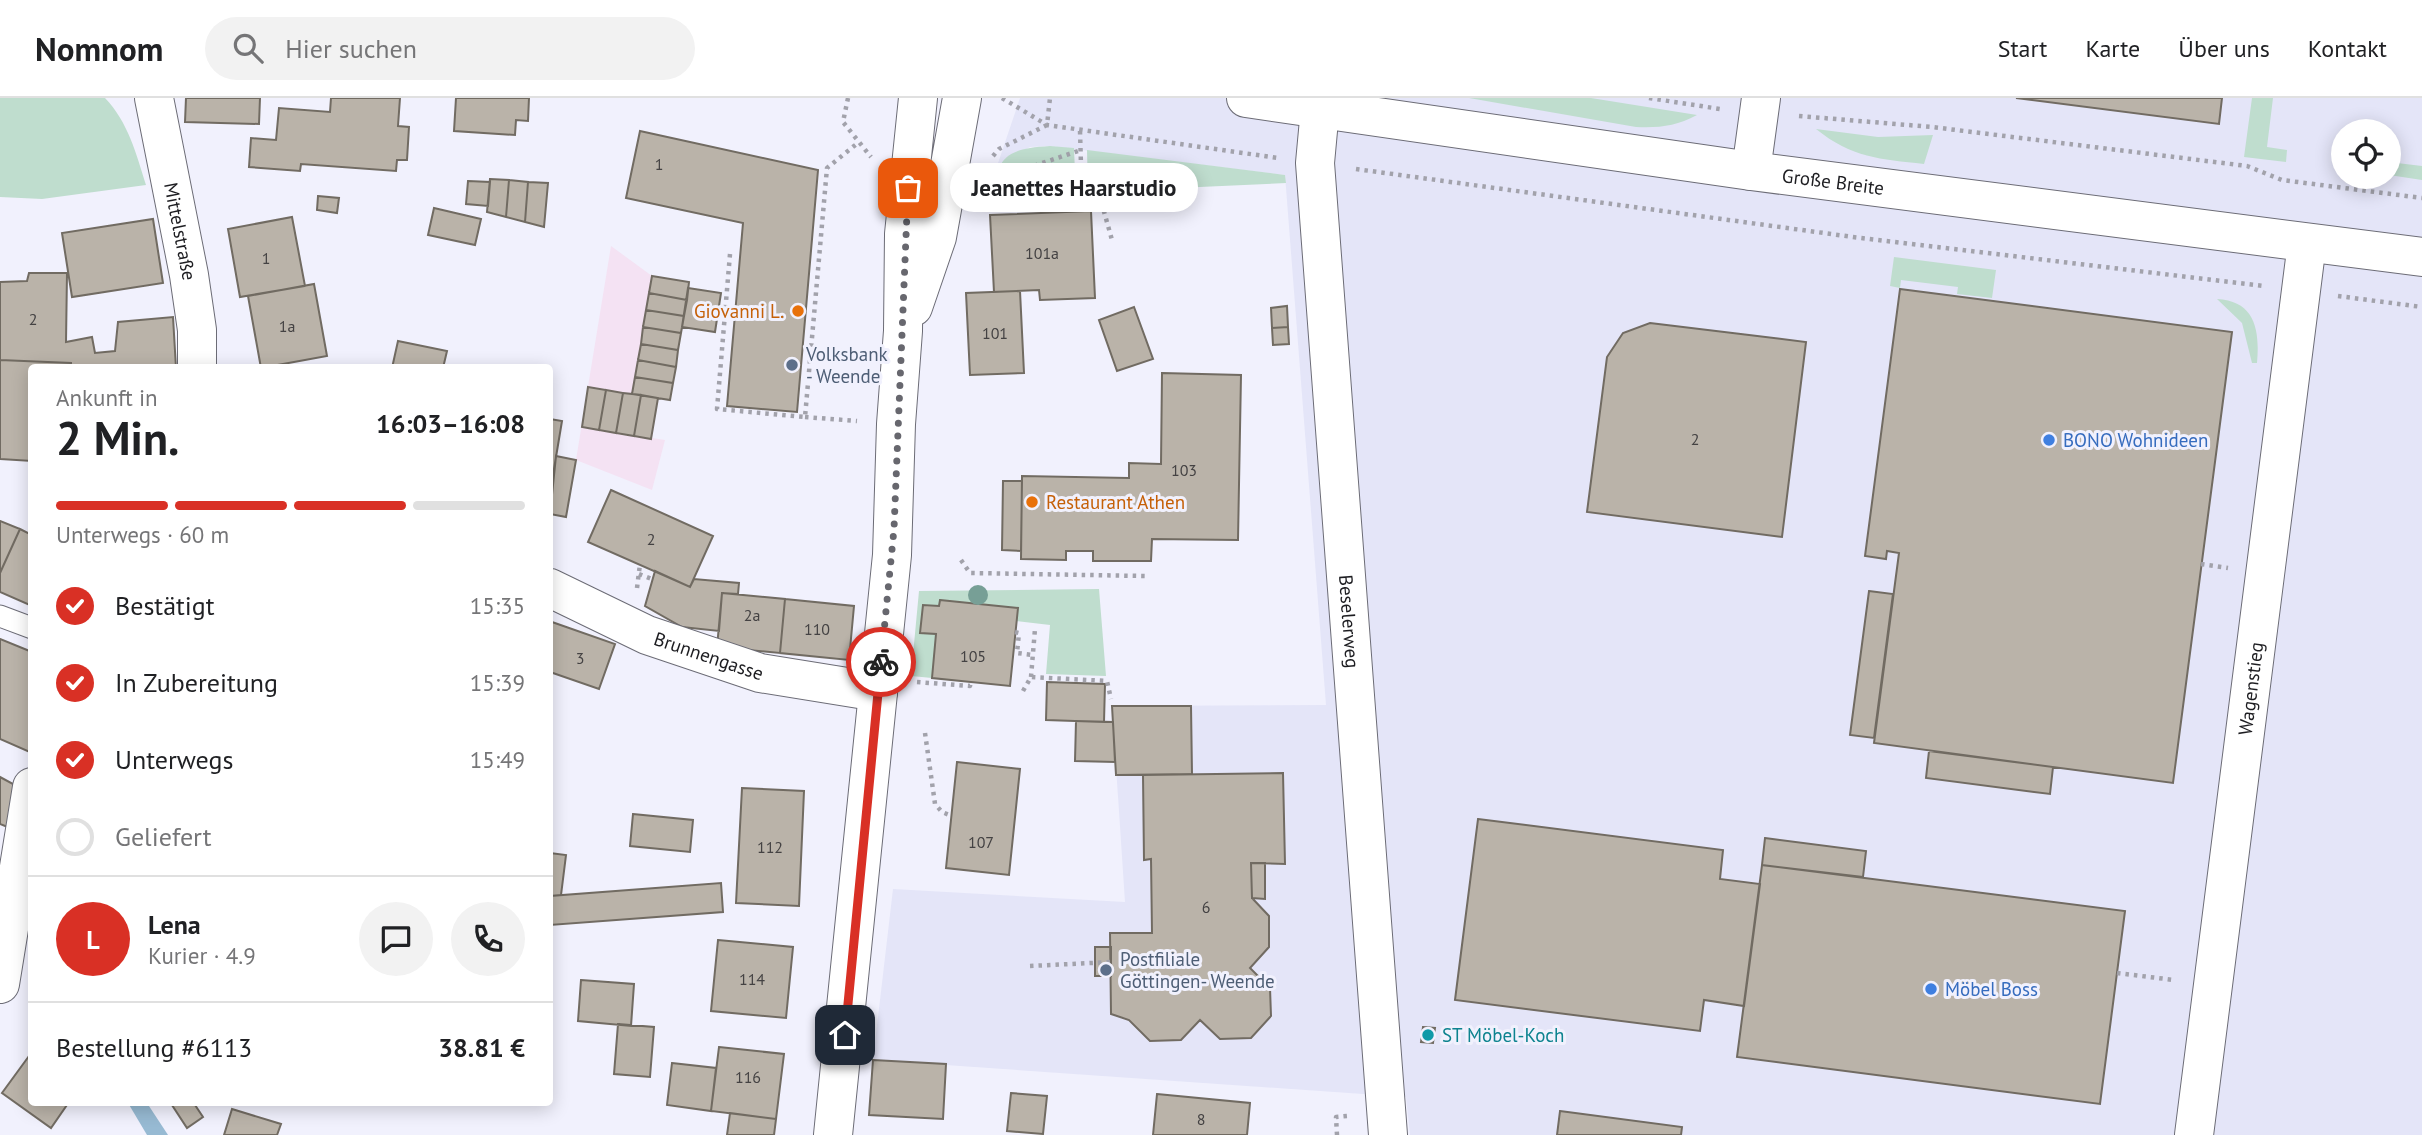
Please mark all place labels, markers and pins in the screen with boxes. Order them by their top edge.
pin [878,158,938,218]
callout: Jeanettes Haarstudio [950,164,1198,212]
place label: Giovanni L. [694,299,784,323]
marker: Giovanni L. [790,303,806,319]
place label: Volksbank - Weende [805,342,888,388]
marker: Volksbank - Weende [784,357,800,373]
place label: BONO Wohnideen [2063,428,2208,452]
marker: BONO Wohnideen [2041,432,2057,448]
place label: Restaurant Athen [1046,490,1185,514]
marker: Restaurant Athen [1024,494,1040,510]
place label: Postfiliale Göttingen- Weende [1120,947,1275,993]
marker: Postfiliale Göttingen- Weende [1098,962,1114,978]
place label: Möbel Boss [1945,977,2038,1001]
marker: Möbel Boss [1923,981,1939,997]
pin [815,1005,875,1065]
place label: ST Möbel-Koch [1442,1023,1564,1047]
marker: ST Möbel-Koch [1420,1027,1436,1043]

